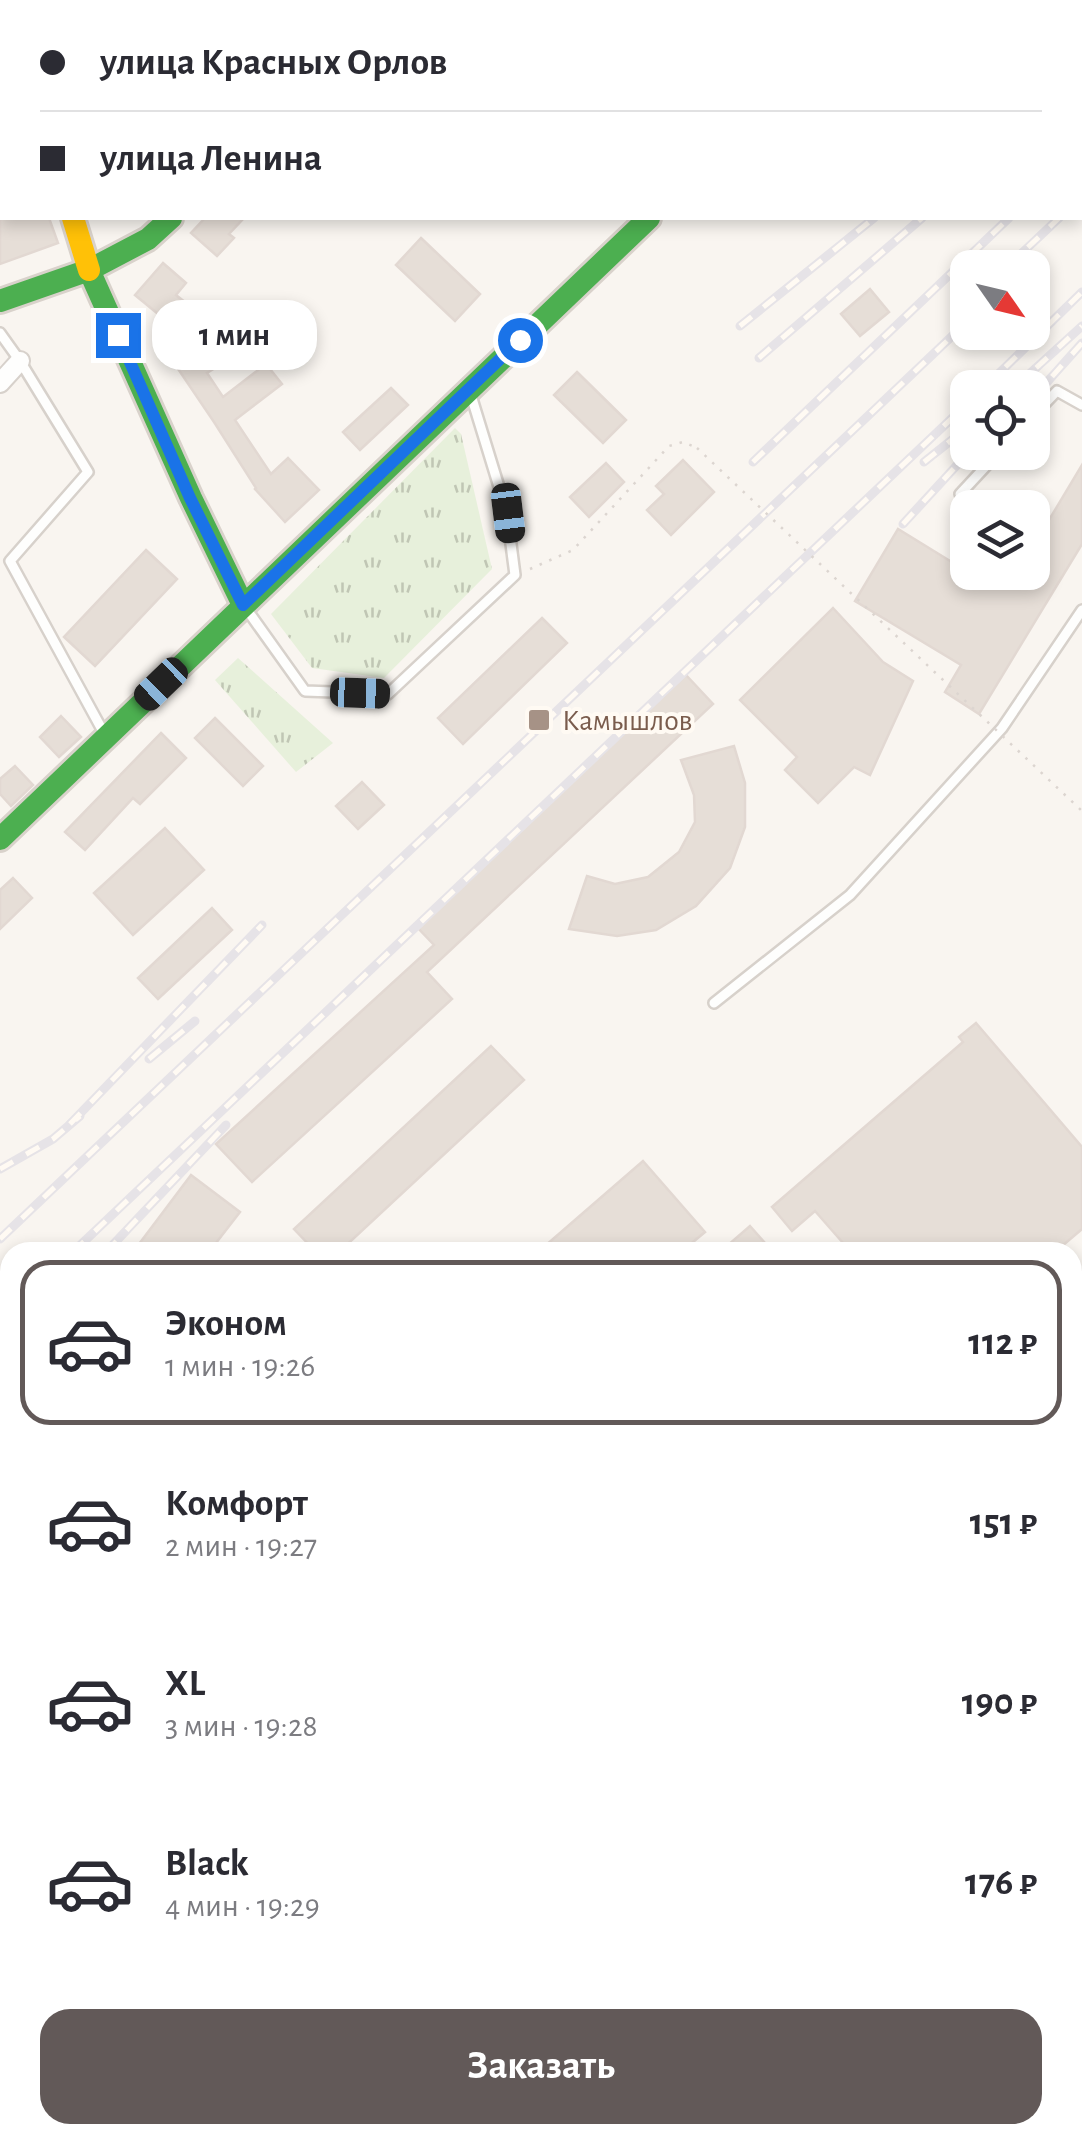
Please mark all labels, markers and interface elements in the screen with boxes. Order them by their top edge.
text: улица Красных Орлов [100,44,447,82]
text: улица Ленина [100,140,322,178]
north arrow [950,250,1050,350]
map controls [950,250,1050,590]
callout: 1 мин [153,300,318,370]
route end [96,313,141,358]
route start [498,318,543,363]
text: 1 мин [199,319,270,351]
button: locate [950,370,1050,470]
car [489,481,527,545]
button: layers [950,490,1050,590]
car [129,652,193,716]
car [329,677,391,709]
place label: Камышлов [562,706,692,736]
marker: Камышлов [526,707,552,733]
icon: car [45,1298,135,1388]
text: Эконом [165,1305,287,1343]
text: 112 ₽ [968,1324,1037,1362]
text: 1 мин · 19:26 [165,1350,315,1382]
icon: car [45,1478,135,1568]
text: Комфорт [165,1485,308,1523]
text: 151 ₽ [970,1504,1037,1542]
text: 2 мин · 19:27 [165,1530,317,1562]
icon: car [45,1658,135,1748]
text: XL [165,1665,205,1703]
text: 190 ₽ [962,1684,1037,1722]
text: 3 мин · 19:28 [165,1710,318,1742]
icon: car [45,1838,135,1928]
text: Black [165,1845,249,1883]
text: 176 ₽ [965,1864,1037,1902]
text: 4 мин · 19:29 [165,1890,320,1922]
button: Заказать [40,2009,1042,2124]

